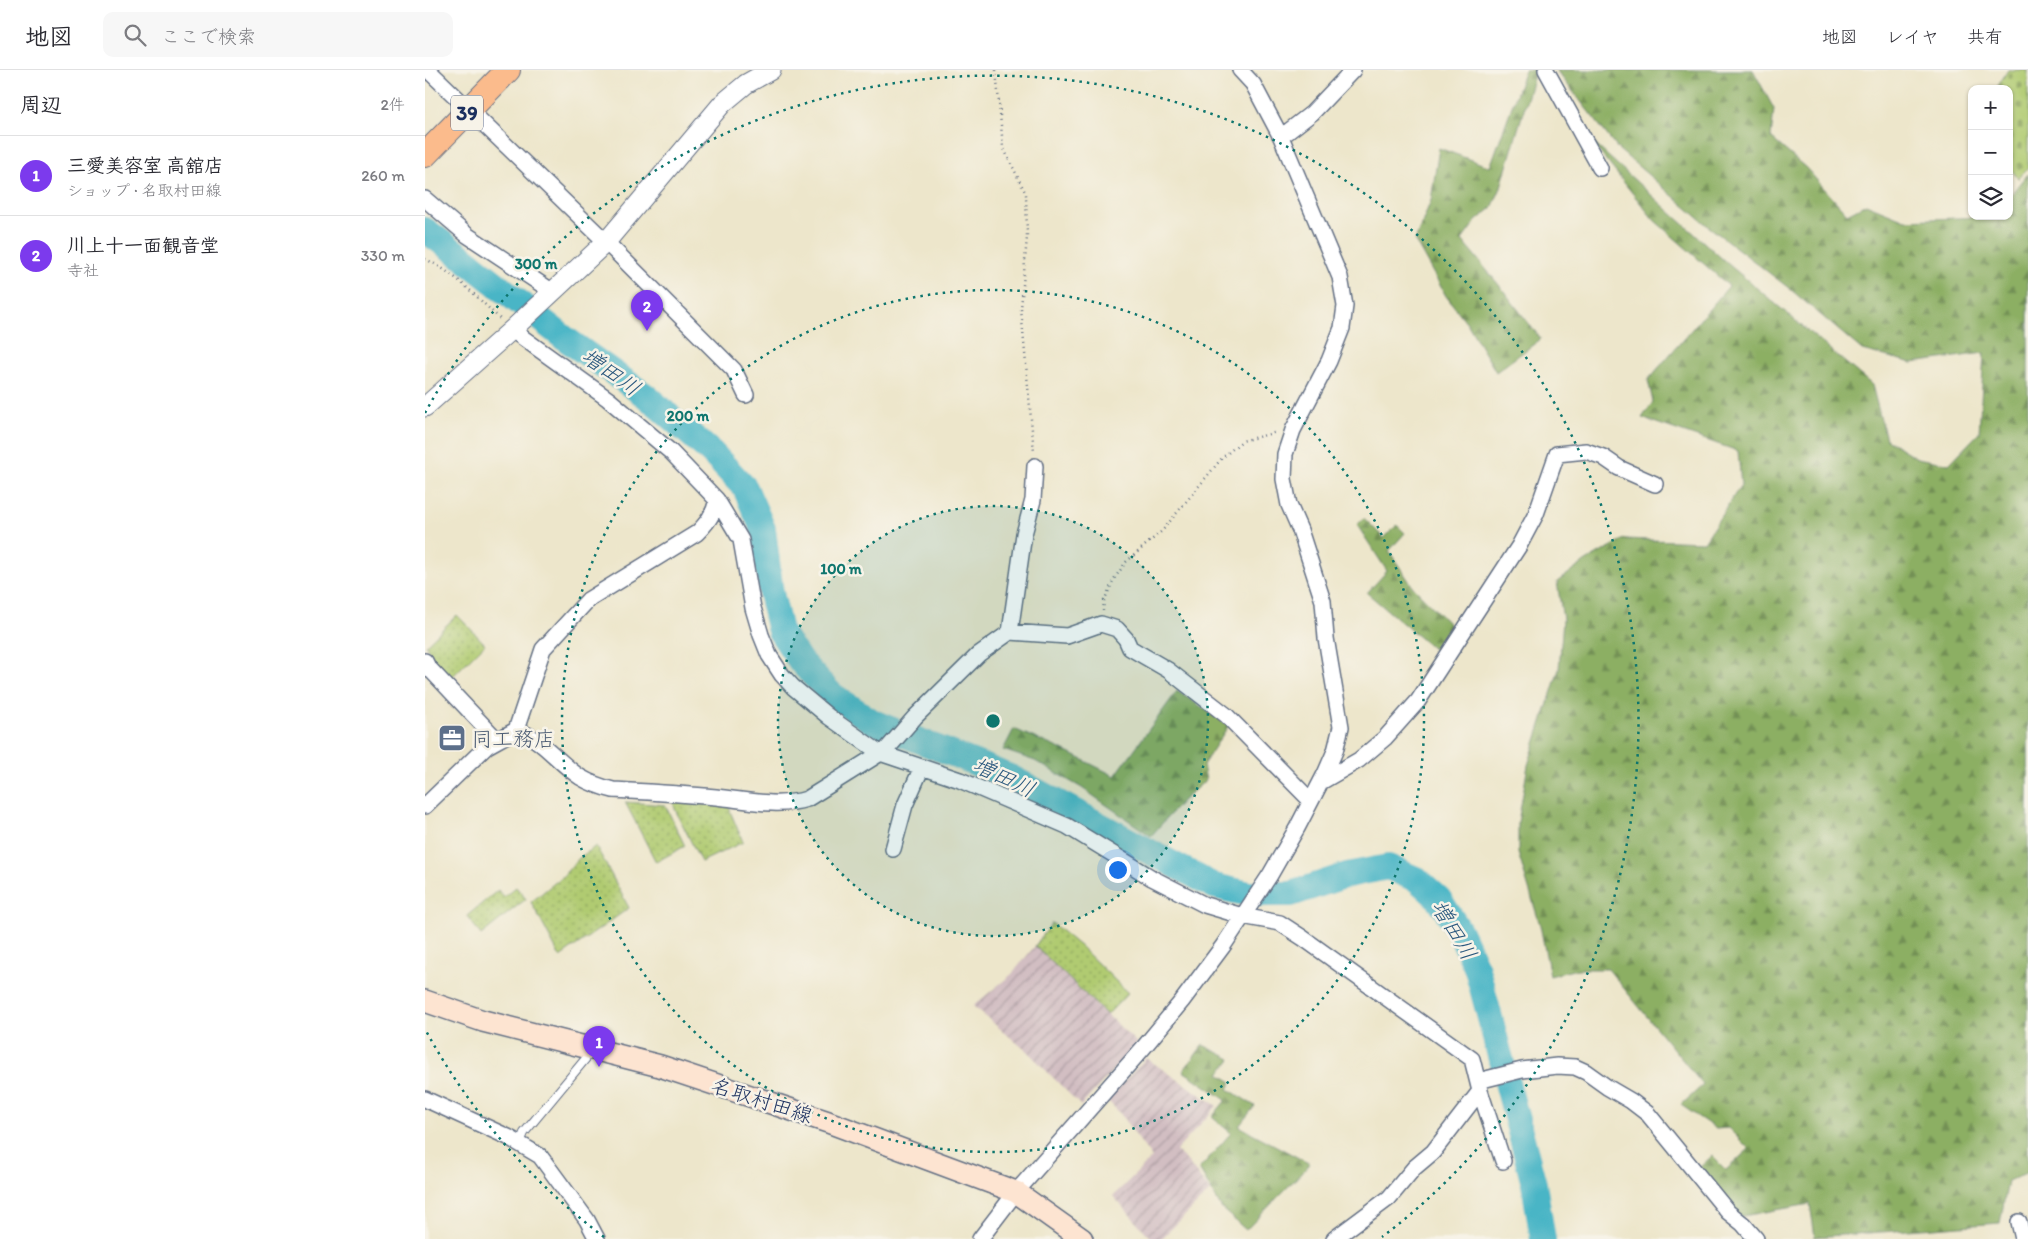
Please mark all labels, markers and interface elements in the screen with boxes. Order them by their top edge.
search box [103,12,453,57]
icon: search [121,21,149,49]
text: 地図 [25,22,73,51]
text: ここで検索 [161,25,256,48]
text: 地図 [1822,26,1858,48]
text: レイヤ [1886,26,1939,48]
text: 共有 [1967,26,2003,48]
map controls [1968,85,2013,220]
button: + [1968,85,2013,130]
text: 周辺 [20,92,62,117]
text: 2件 [381,95,405,114]
road number: 39 [451,96,483,130]
button: − [1968,130,2013,175]
text: 三愛美容室 高舘店 [67,154,223,177]
text: 1 [32,166,40,185]
text: 260 m [361,166,405,185]
button: layers [1968,175,2013,220]
text: ショップ · 名取村田線 [67,181,221,200]
text: 川上十一面観音堂 [67,234,219,257]
text: 2 [32,246,40,265]
text: 330 m [361,246,405,265]
text: 300 m [515,255,558,273]
text: 寺社 [67,261,99,280]
pin: 2 [631,290,663,331]
water label: 増田川 [576,342,646,402]
text: 200 m [667,407,710,425]
text: 100 m [820,560,862,578]
centre of rings [984,712,1002,730]
office icon: 同工務店 [437,723,467,753]
place label: 同工務店 [471,726,555,751]
water label: 増田川 [968,751,1040,803]
your location [1105,857,1131,883]
water label: 増田川 [1425,895,1483,965]
pin: 1 [583,1026,615,1067]
street label: 名取村田線 [708,1072,816,1128]

